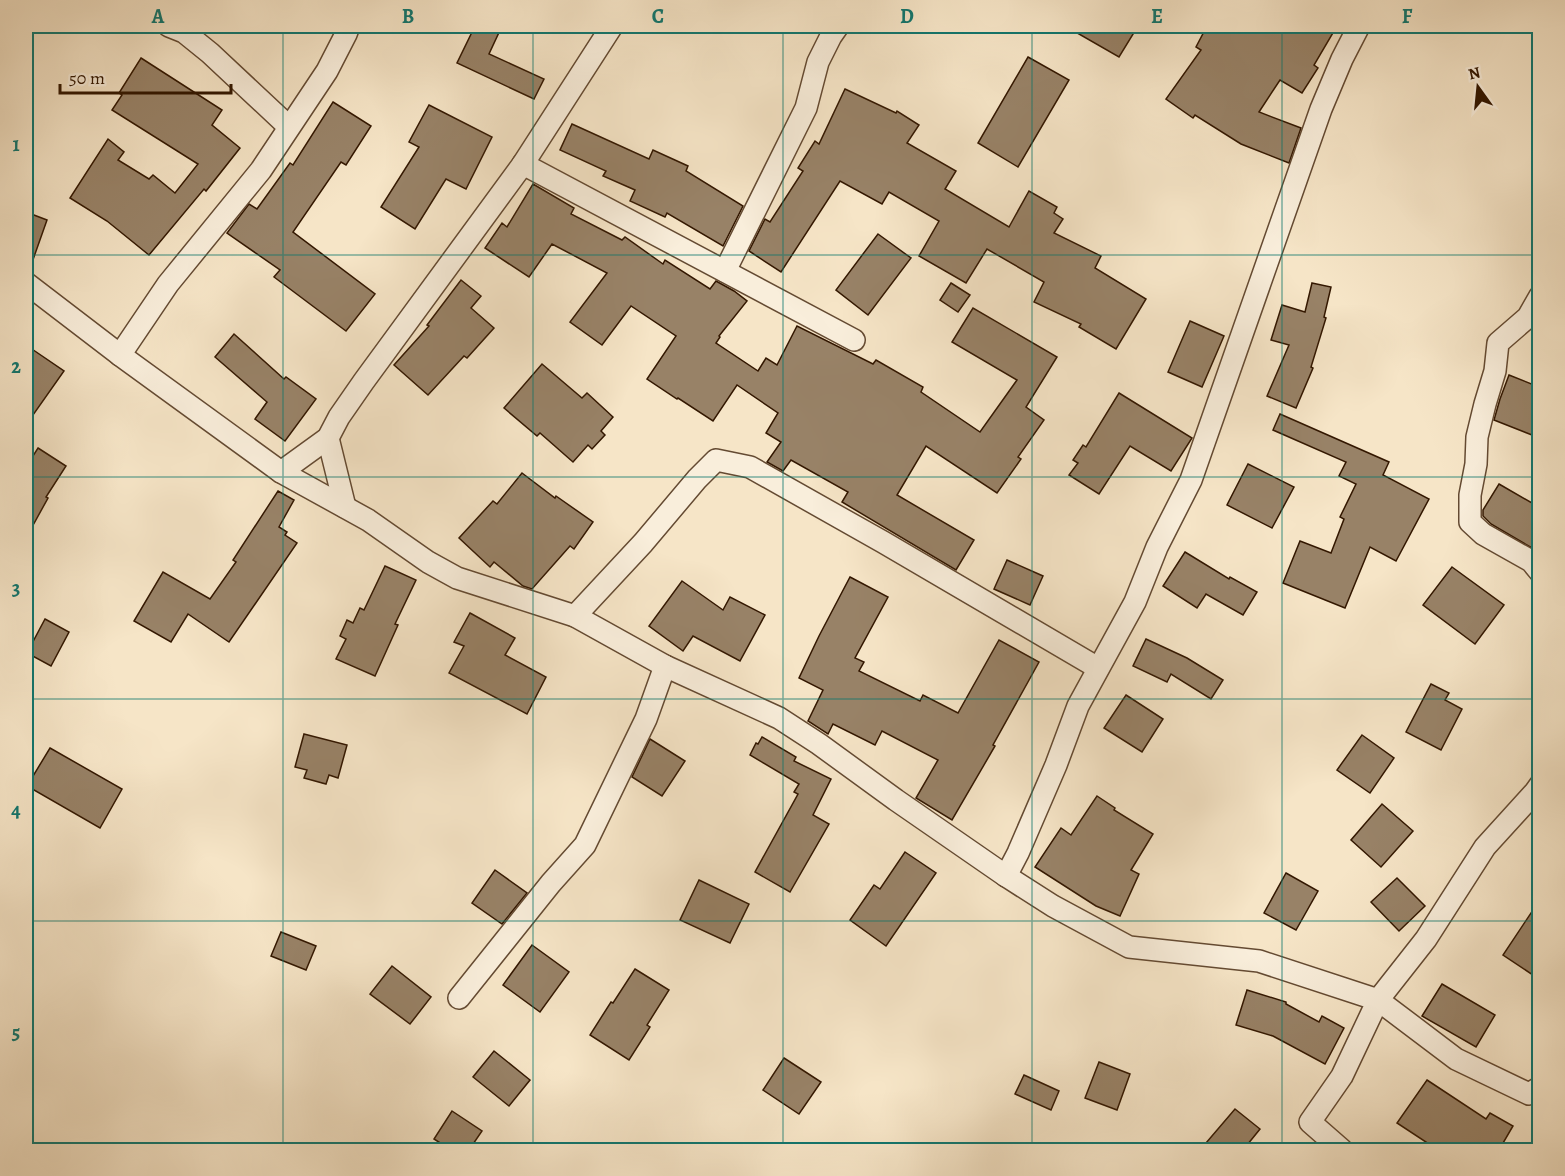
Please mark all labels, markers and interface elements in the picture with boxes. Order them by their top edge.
text: A [151,3,165,30]
text: B [402,3,414,30]
text: C [652,3,664,30]
text: D [900,3,914,30]
text: E [1151,3,1163,30]
text: F [1402,3,1413,30]
scale bar [60,57,231,95]
north arrow [1448,57,1508,117]
text: N [1466,61,1483,86]
text: 50 m [69,66,105,90]
text: 1 [12,131,20,158]
text: 2 [11,353,21,380]
text: 3 [12,575,20,602]
text: 4 [11,797,21,824]
text: 5 [12,1019,20,1046]

